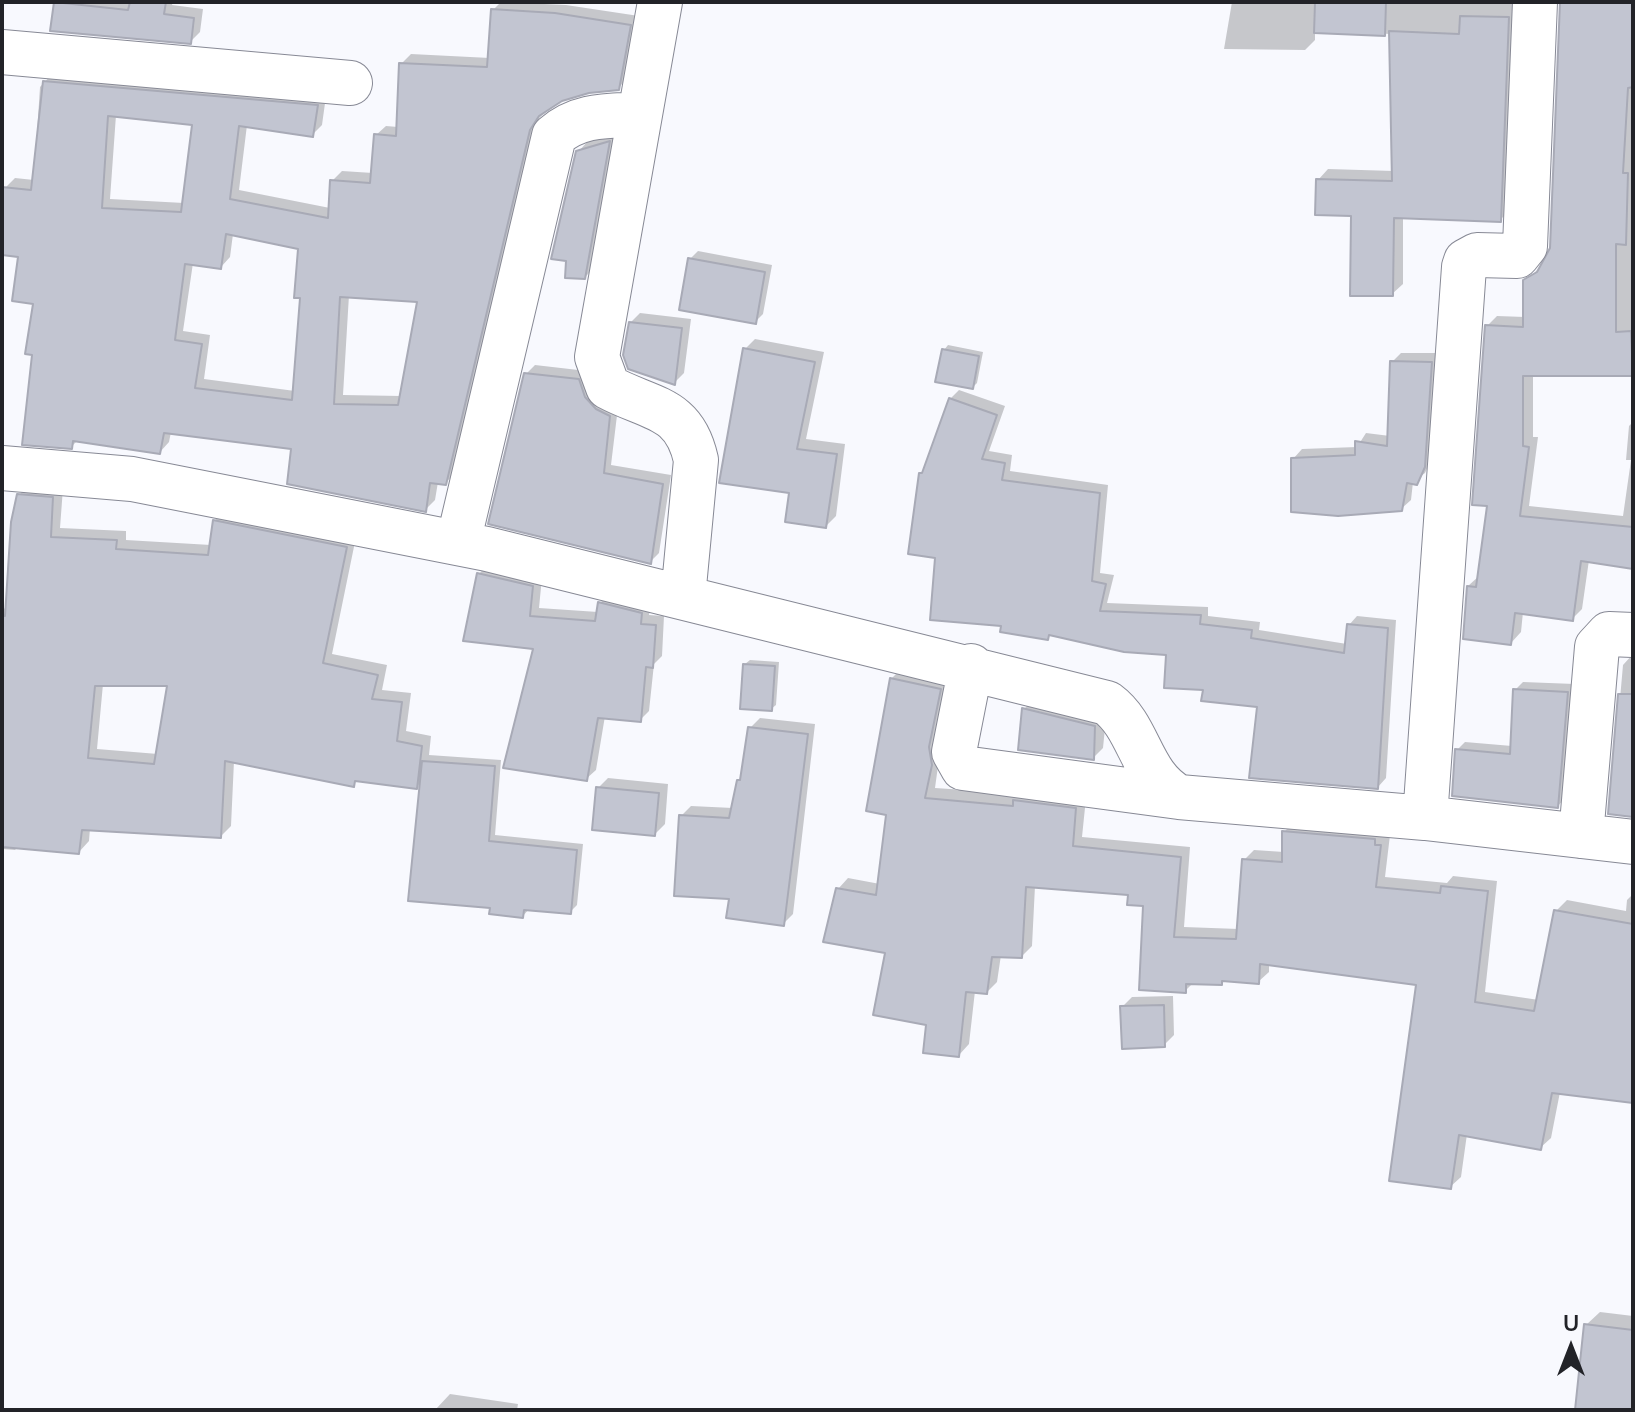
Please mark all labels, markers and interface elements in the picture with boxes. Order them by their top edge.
north arrow [1531,1308,1611,1388]
text: U [1563,1309,1579,1339]

